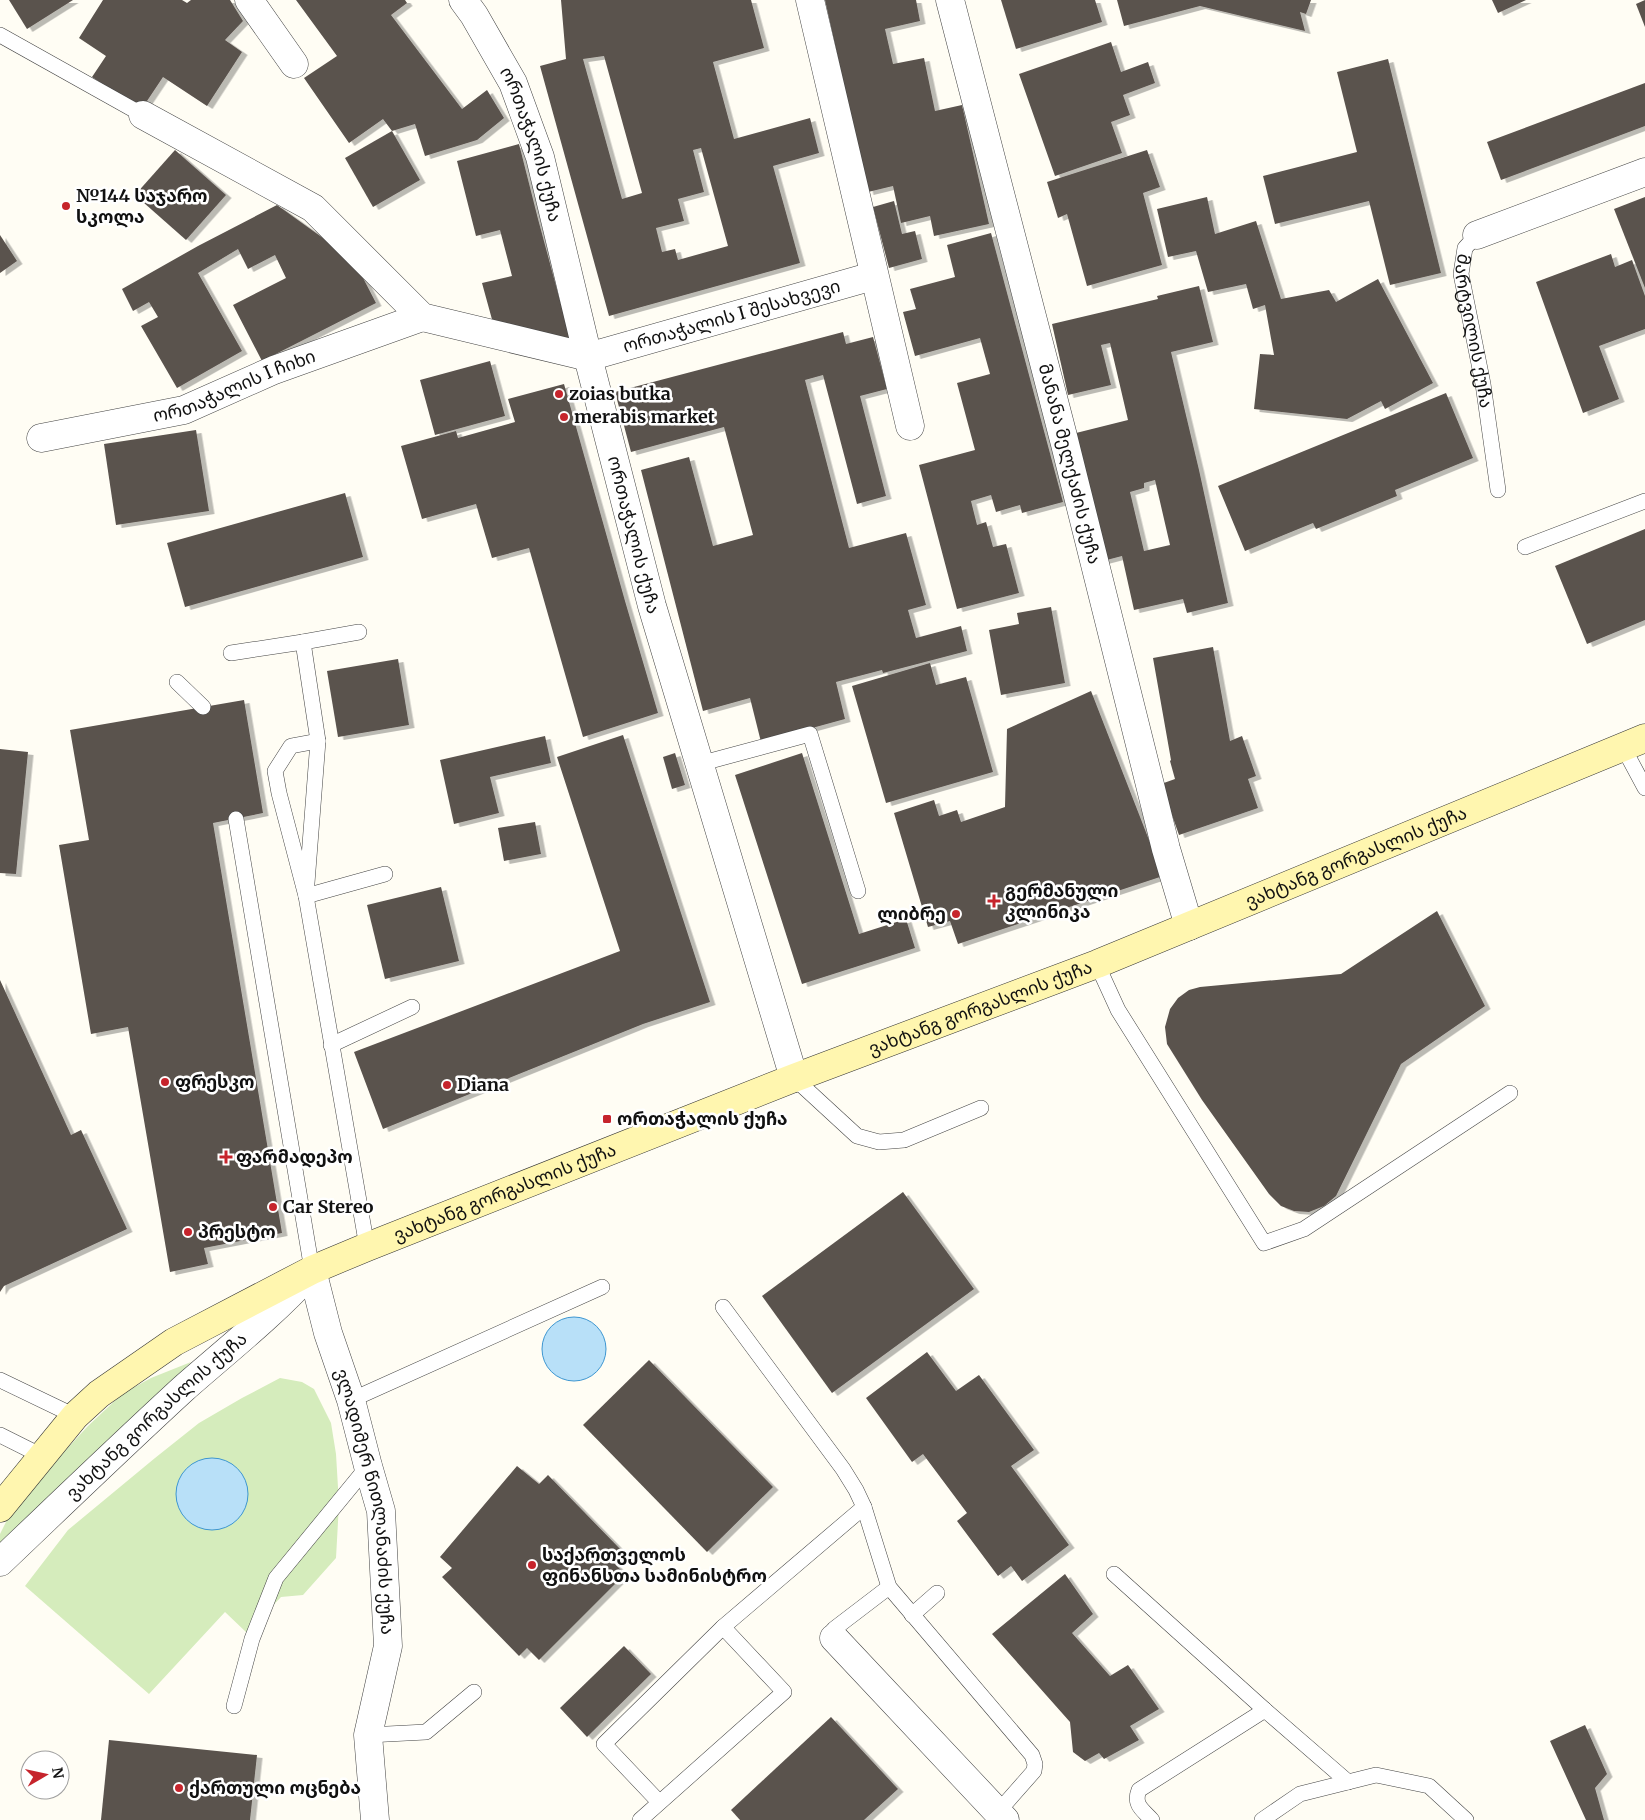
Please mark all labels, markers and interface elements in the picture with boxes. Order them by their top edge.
street label: ორთაჭალის ქუჩა [495,62,567,224]
place label: №144 საჯარო სკოლა [76,184,208,228]
marker: №144 საჯარო სკოლა [60,200,72,212]
street label: მარტვილის ქუჩა [1450,252,1498,410]
street label: ორთაჭალის I შესახვევი [620,274,843,358]
street label: ორთაჭალის I ჩიხი [151,344,319,427]
street label: მანანა მელქაძის ქუჩა [1034,361,1107,566]
place label: zoias butka [569,382,671,405]
marker: zoias butka [553,388,565,400]
place label: merabis market [574,405,716,428]
marker: merabis market [558,411,570,423]
street label: ორთაჭალის ქუჩა [603,453,666,616]
street label: ვახტანგ გორგასლის ქუჩა [1242,801,1470,913]
place label: გერმანული კლინიკა [1005,879,1118,923]
marker: გერმანული კლინიკა [987,894,1001,908]
place label: ლიბრე [877,902,946,925]
marker: ლიბრე [950,908,962,920]
street label: ვახტანგ გორგასლის ქუჩა [865,955,1095,1060]
place label: ფრესკო [175,1070,255,1093]
place label: Diana [457,1073,509,1096]
marker: ფრესკო [159,1076,171,1088]
marker: Diana [441,1079,453,1091]
place label: ორთაჭალის ქუჩა [617,1107,788,1130]
marker: ორთაჭალის ქუჩა [601,1113,613,1125]
street label: ვახტანგ გორგასლის ქუჩა [390,1138,619,1246]
place label: ფარმადეპო [236,1145,353,1168]
marker: ფარმადეპო [220,1151,232,1163]
place label: Car Stereo [283,1195,374,1218]
marker: Car Stereo [267,1201,279,1213]
place label: პრესტო [198,1220,276,1243]
marker: პრესტო [182,1226,194,1238]
street label: ვახტანგ გორგასლის ქუჩა [61,1327,252,1504]
street label: ვლადიმერ წითლანაძის ქუჩა [330,1365,399,1635]
place label: საქართველოს ფინანსთა სამინისტრო [542,1543,767,1587]
marker: საქართველოს ფინანსთა სამინისტრო [526,1559,538,1571]
north arrow [20,1750,70,1800]
text: N [48,1766,68,1780]
place label: ქართული ოცნება [189,1776,361,1799]
marker: ქართული ოცნება [173,1782,185,1794]

